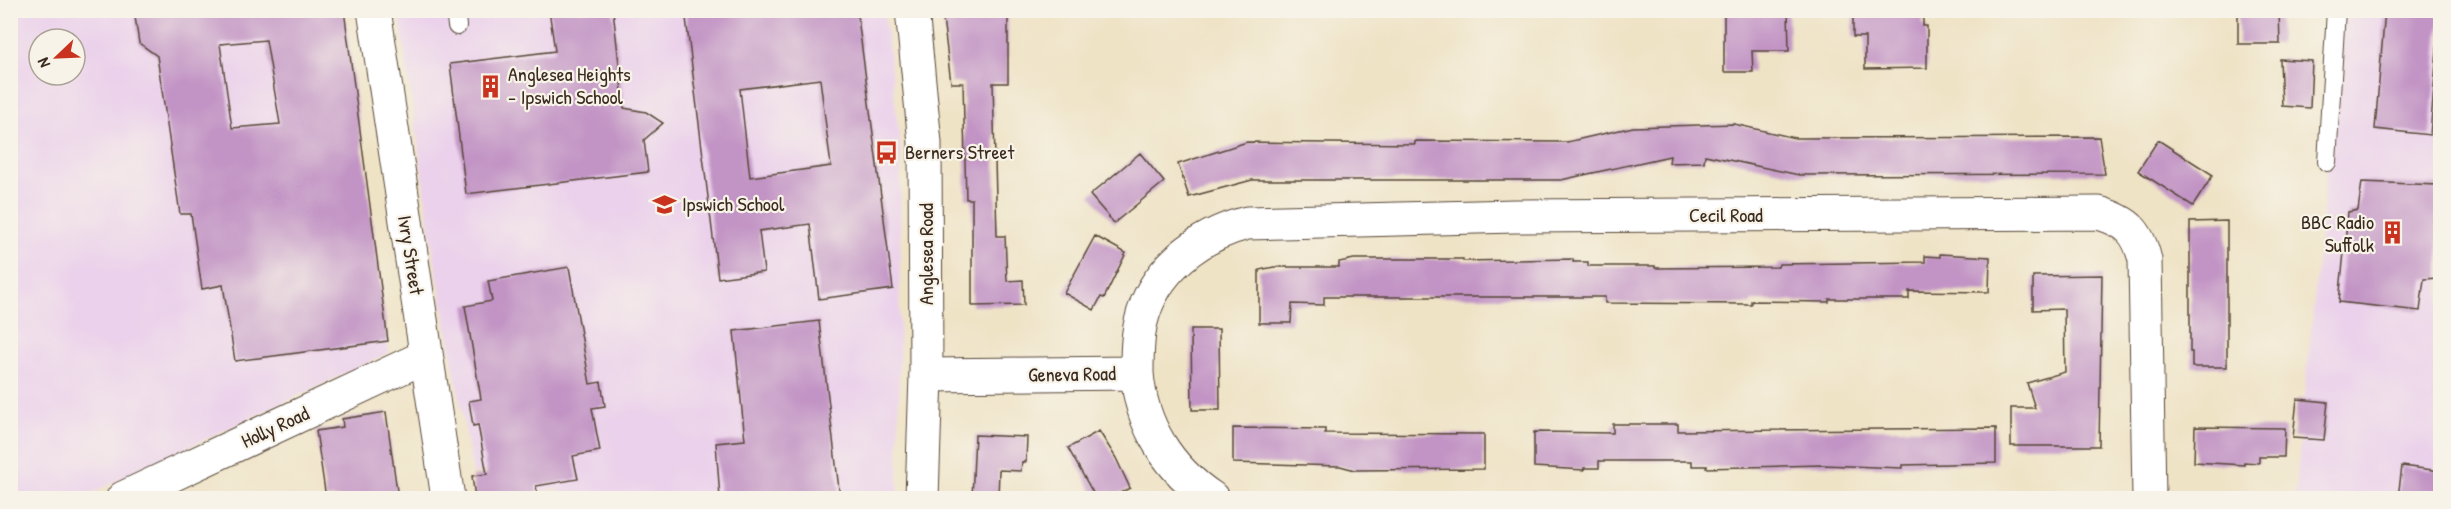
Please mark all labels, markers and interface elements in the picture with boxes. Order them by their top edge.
north arrow [27,27,87,87]
text: N [31,54,55,71]
place label: Anglesea Heights - Ipswich School [508,60,631,110]
building icon: Anglesea Heights - Ipswich School [477,73,503,99]
place label: Berners Street [905,138,1015,165]
bus stop icon: Berners Street [874,139,900,165]
place label: Ipswich School [682,190,785,217]
school or university icon: Ipswich School [651,191,677,217]
street label: Cecil Road [1689,201,1763,228]
street label: Anglesea Road [912,203,939,305]
place label: BBC Radio Suffolk [2301,208,2374,258]
street label: Ivry Street [392,213,431,298]
building icon: BBC Radio Suffolk [2379,220,2405,246]
street label: Geneva Road [1028,359,1116,388]
street label: Holly Road [237,399,313,454]

